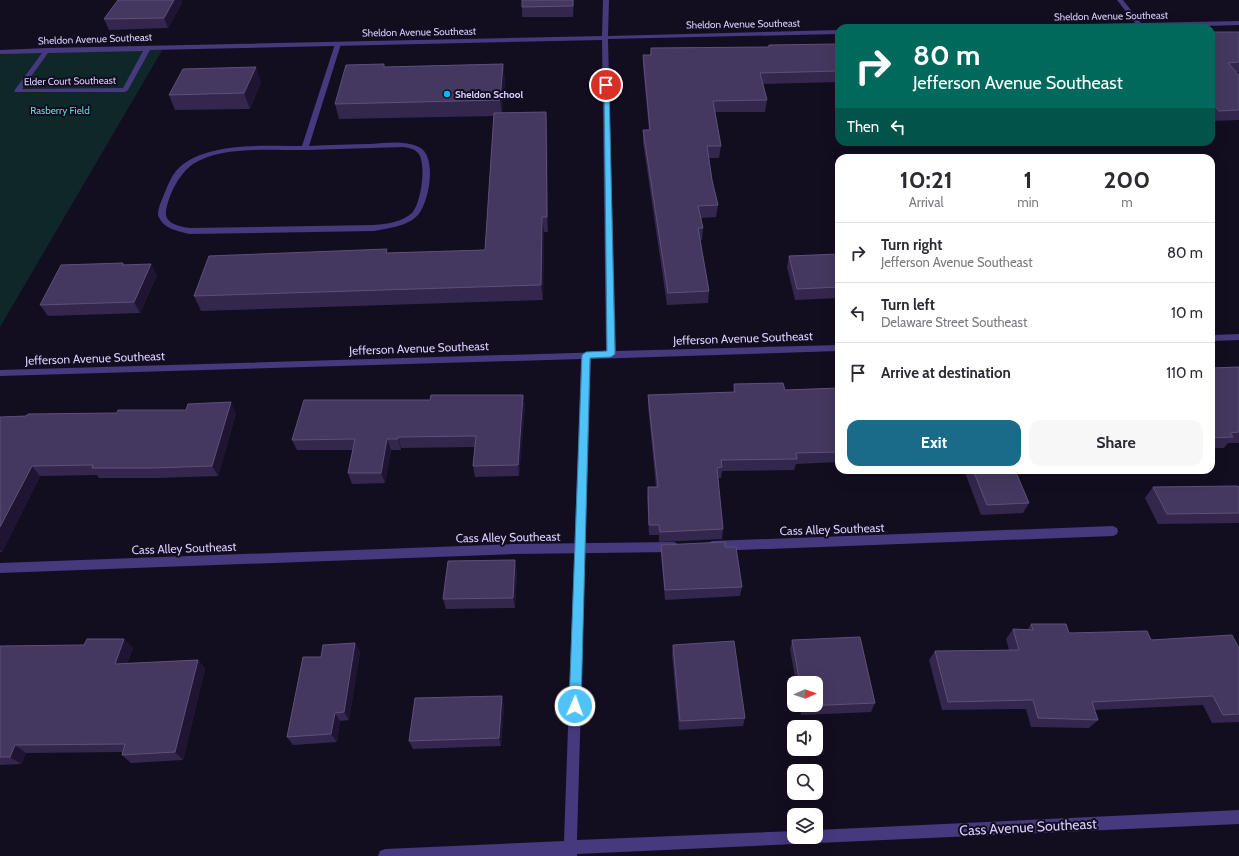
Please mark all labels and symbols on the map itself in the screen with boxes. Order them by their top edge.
street label: Sheldon Avenue Southeast [1054,8,1169,23]
street label: Sheldon Avenue Southeast [686,16,801,31]
street label: Sheldon Avenue Southeast [362,24,477,39]
street label: Sheldon Avenue Southeast [38,30,153,47]
pin [589,68,623,102]
street label: Elder Court Southeast [24,74,117,88]
place label: Sheldon School [455,88,523,101]
marker: Sheldon School [442,89,452,99]
park label: Rasberry Field [30,104,90,117]
street label: Jefferson Avenue Southeast [672,328,813,348]
street label: Jefferson Avenue Southeast [348,338,489,358]
street label: Jefferson Avenue Southeast [24,348,165,368]
street label: Cass Alley Southeast [779,520,885,538]
street label: Cass Alley Southeast [455,529,561,545]
street label: Cass Alley Southeast [131,539,237,557]
north arrow [787,676,823,712]
position arrow [554,685,596,727]
street label: Cass Avenue Southeast [959,814,1097,840]

